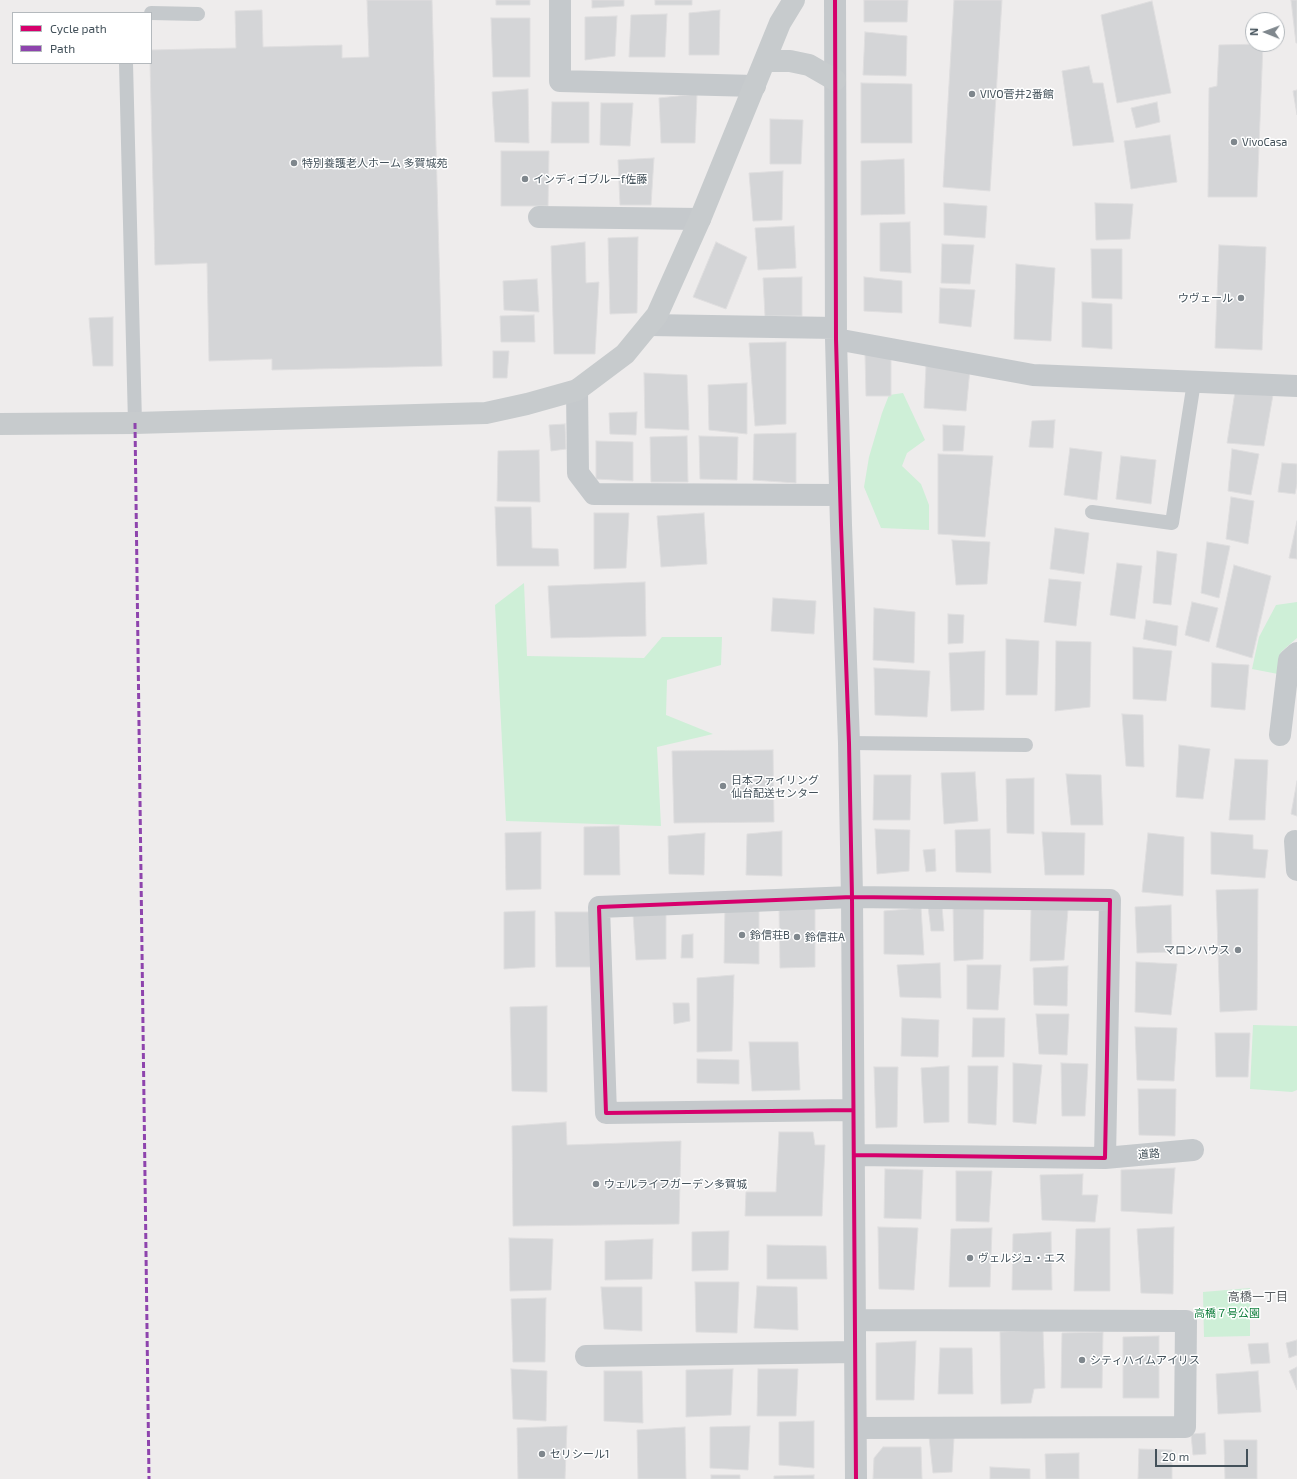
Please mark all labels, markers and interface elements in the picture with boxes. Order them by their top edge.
legend [12,12,152,64]
north arrow [1245,12,1285,52]
text: Cycle path [50,21,107,35]
text: N [1247,28,1260,36]
text: Path [50,41,75,55]
place label: VIVO菅井2番館 [980,87,1054,101]
marker: VIVO菅井2番館 [967,89,977,99]
place label: VivoCasa [1242,135,1287,149]
marker: VivoCasa [1229,137,1239,147]
place label: 特別養護老人ホーム 多賀城苑 [302,156,447,170]
marker: 特別養護老人ホーム 多賀城苑 [289,158,299,168]
place label: インディゴブルーf佐藤 [533,172,647,186]
marker: インディゴブルーf佐藤 [520,174,530,184]
place label: ウヴェール [1178,291,1233,305]
marker: ウヴェール [1236,293,1246,303]
place label: 日本ファイリング 仙台配送センター [731,773,819,799]
marker: 日本ファイリング 仙台配送センター [718,781,728,791]
place label: 鈴信荘B [750,928,790,942]
marker: 鈴信荘B [737,930,747,940]
place label: 鈴信荘A [805,930,845,944]
marker: 鈴信荘A [792,932,802,942]
place label: マロンハウス [1164,943,1230,957]
marker: マロンハウス [1233,945,1243,955]
street label: 道路 [1137,1146,1161,1162]
place label: ウェルライフガーデン多賀城 [604,1177,747,1191]
marker: ウェルライフガーデン多賀城 [591,1179,601,1189]
place label: ヴェルジュ・エス [978,1251,1066,1265]
marker: ヴェルジュ・エス [965,1253,975,1263]
district label: 高橋一丁目 [1228,1290,1288,1304]
park label: 高橋７号公園 [1194,1306,1260,1320]
place label: シティハイムアイリス [1090,1353,1200,1367]
marker: シティハイムアイリス [1077,1355,1087,1365]
scale bar [1157,1441,1250,1467]
place label: セリシール1 [550,1447,609,1461]
marker: セリシール1 [537,1449,547,1459]
text: 20 m [1162,1449,1189,1463]

